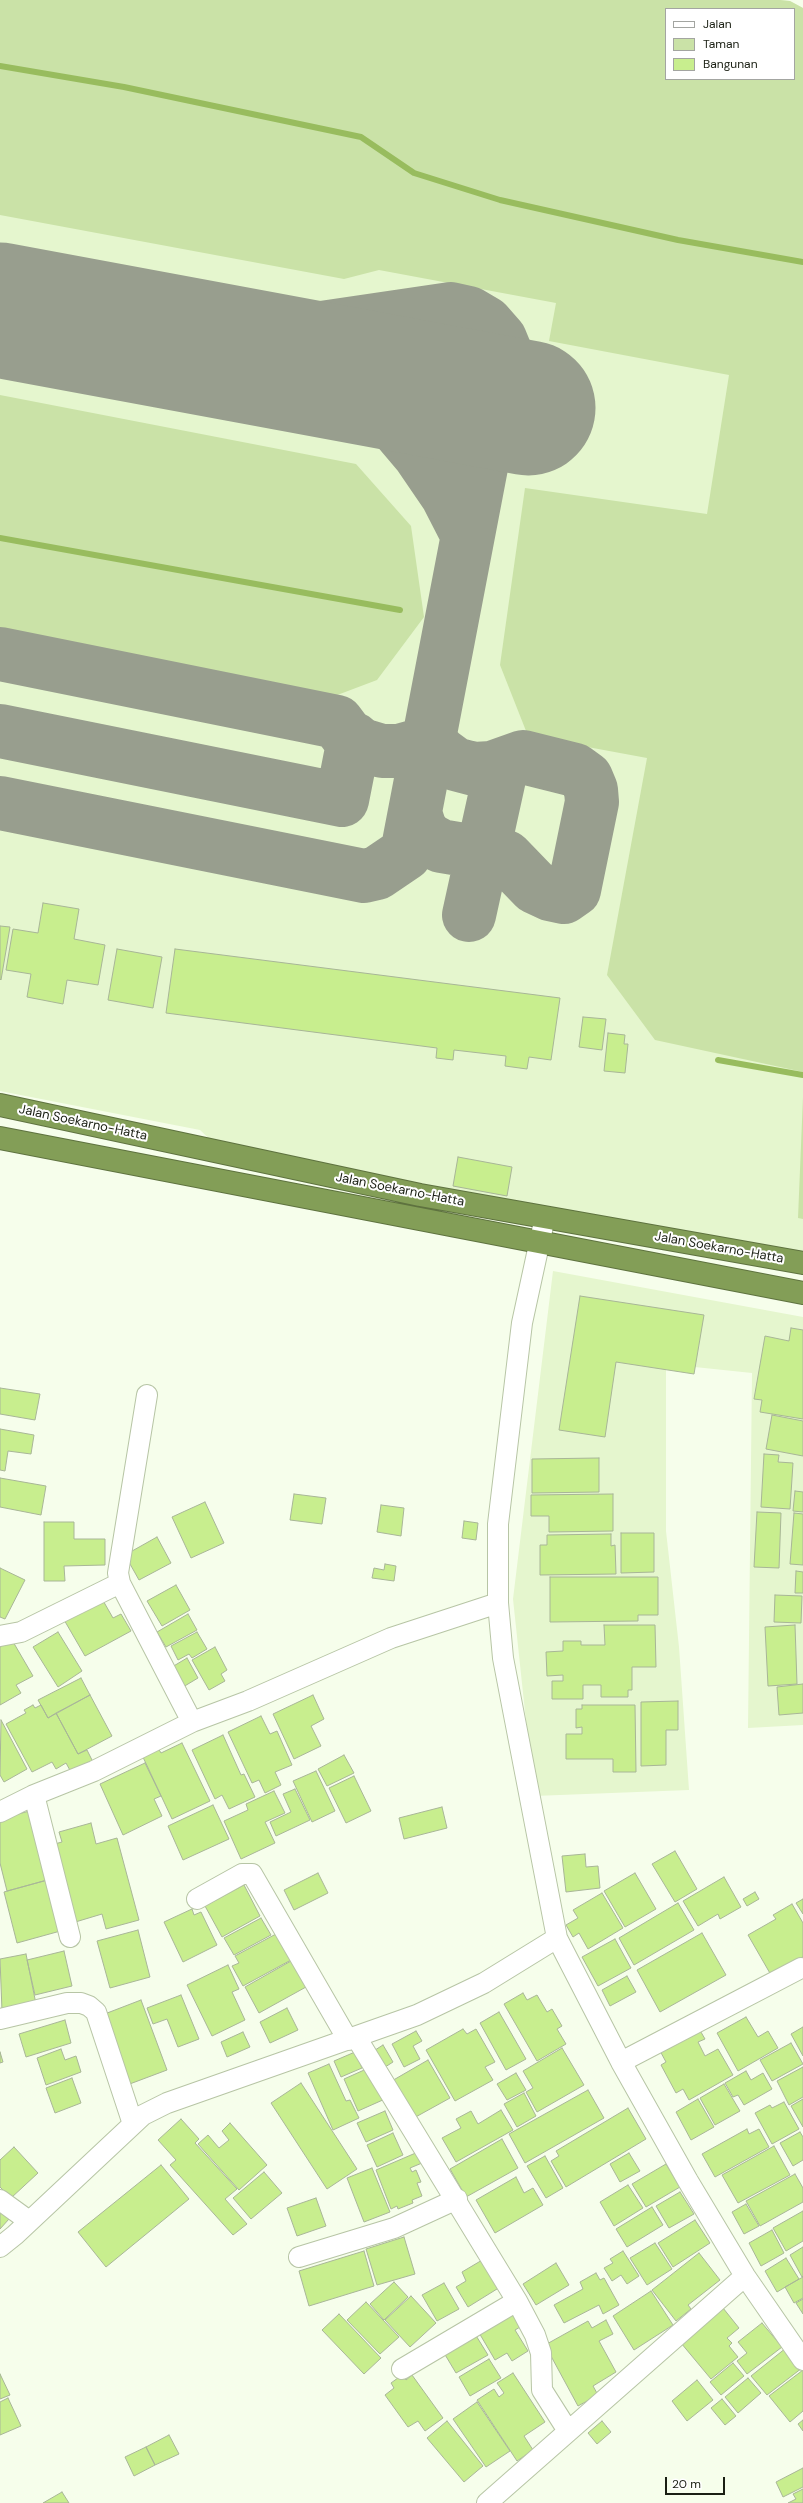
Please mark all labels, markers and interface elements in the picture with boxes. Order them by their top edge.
legend [665,8,795,80]
text: Jalan [703,16,732,32]
text: Taman [703,36,739,52]
text: Bangunan [703,56,758,72]
street label: Jalan Soekarno-Hatta [17,1102,149,1144]
street label: Jalan Soekarno-Hatta [334,1170,466,1210]
street label: Jalan Soekarno-Hatta [653,1229,785,1267]
scale bar [667,2469,727,2495]
text: 20 m [672,2476,701,2492]

